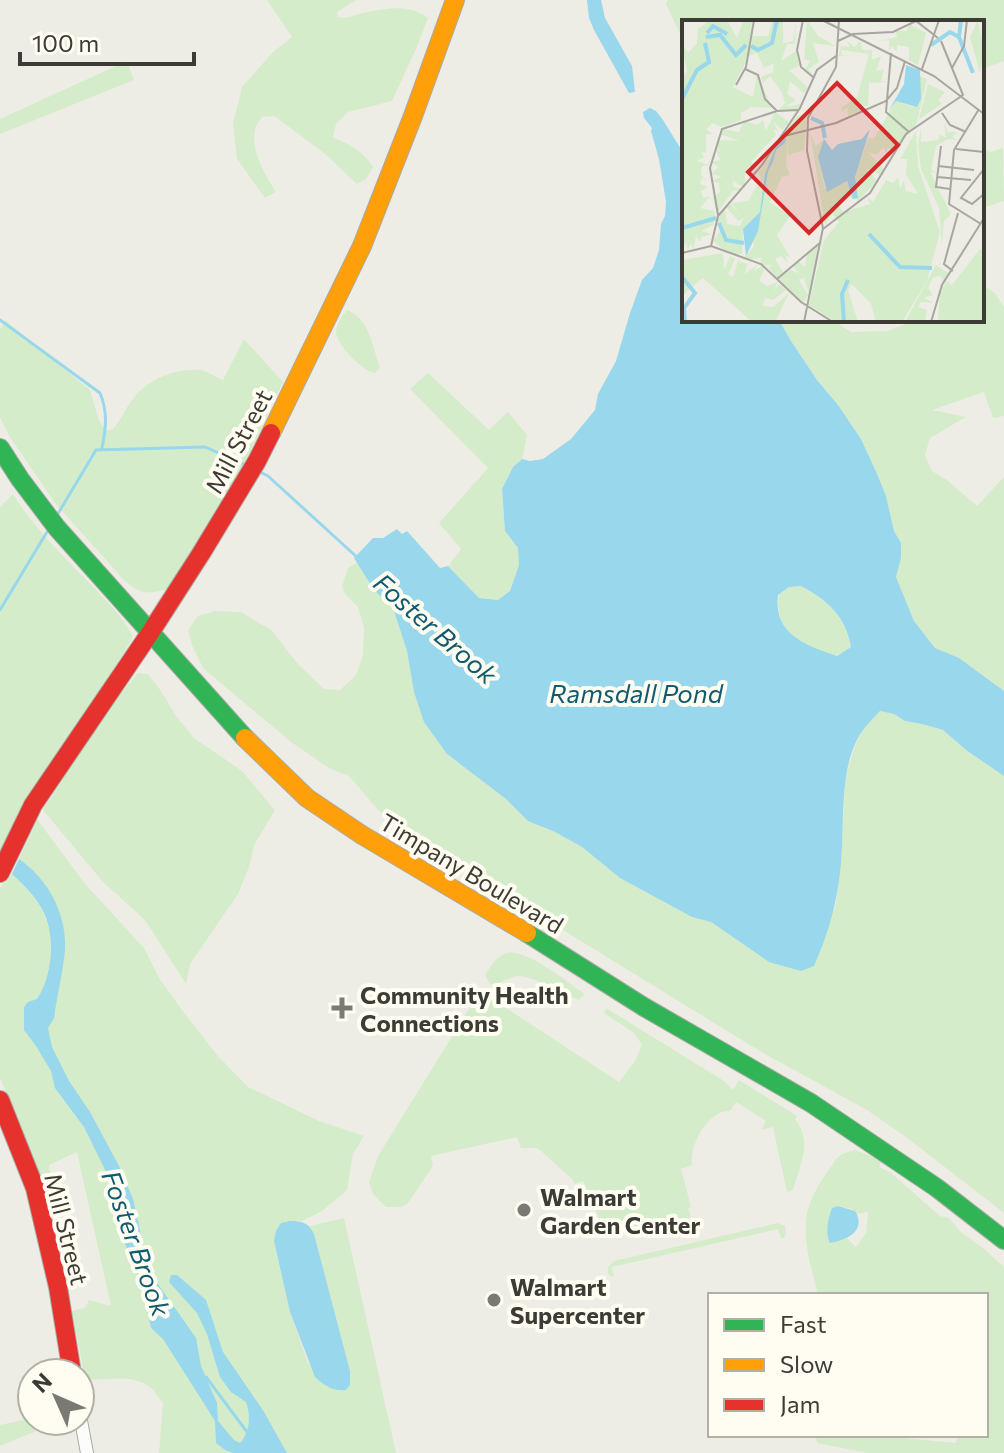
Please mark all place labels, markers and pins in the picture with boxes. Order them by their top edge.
place label: Community Health Connections [360,980,569,1037]
marker: Community Health Connections [331,997,353,1019]
place label: Walmart Garden Center [540,1182,700,1239]
marker: Walmart Garden Center [515,1201,533,1219]
place label: Walmart Supercenter [510,1272,645,1329]
marker: Walmart Supercenter [485,1291,503,1309]

